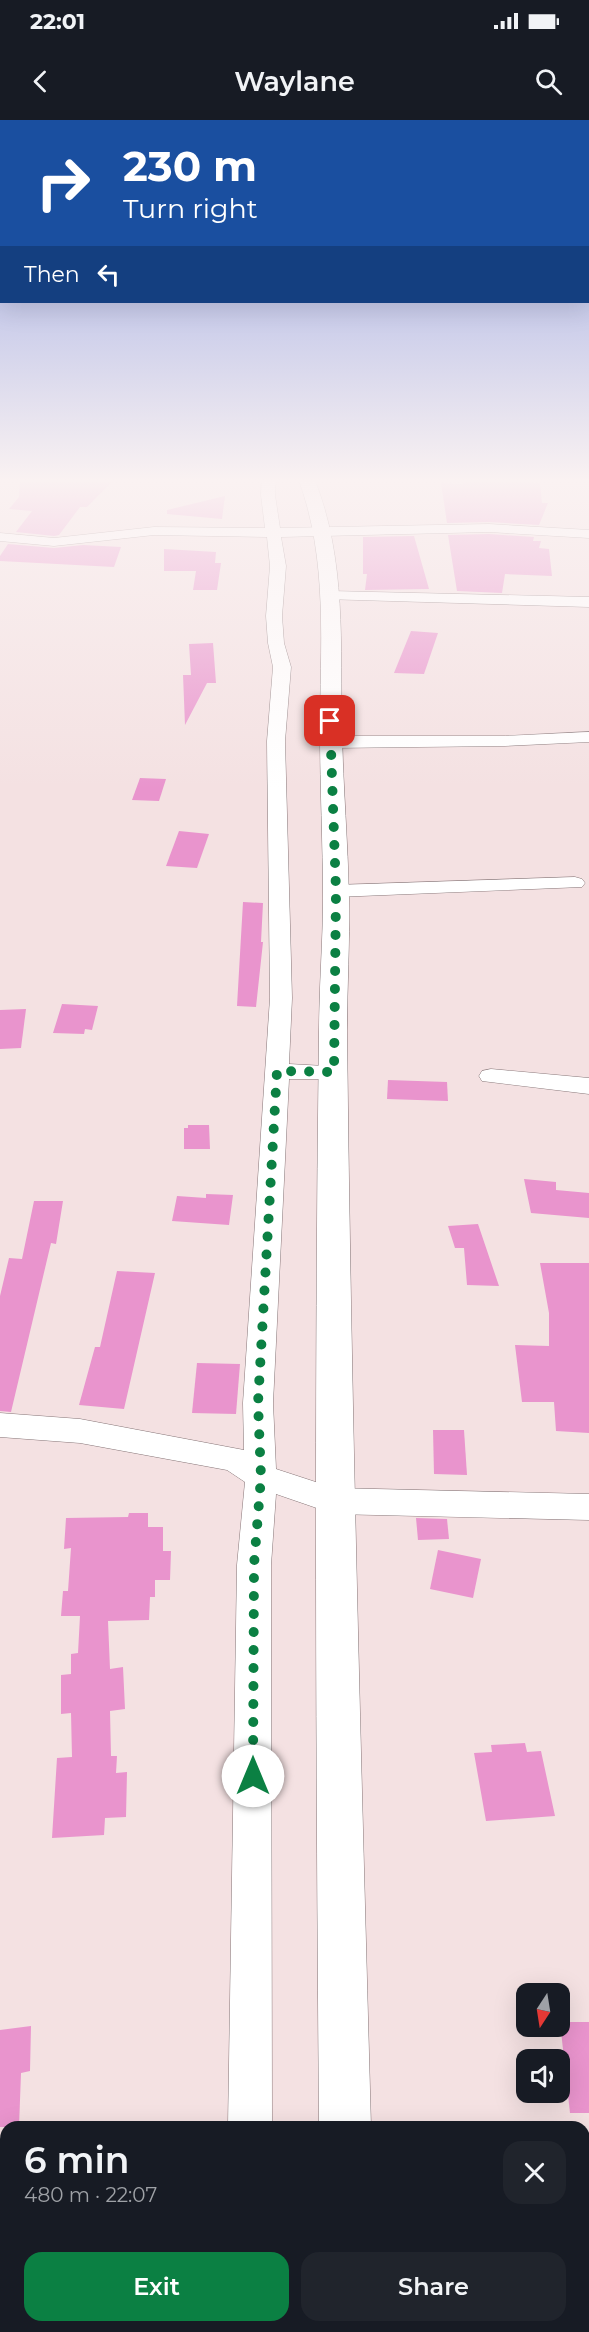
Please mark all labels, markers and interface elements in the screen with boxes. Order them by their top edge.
text: 22:01 [30,8,85,35]
icon: back [24,65,57,98]
text: Waylane [234,65,355,98]
icon: search [532,65,565,98]
text: 230 m [123,140,257,192]
icon: right [24,144,102,222]
text: Turn right [123,192,258,225]
icon: left [92,258,125,291]
text: Then [24,261,80,288]
pin [304,695,355,746]
icon: arrive [313,704,346,737]
position arrow [221,1744,285,1808]
north arrow [516,1983,570,2037]
map controls [516,1983,570,2103]
button: sound [516,2049,570,2103]
text: 6 min [24,2138,129,2182]
button: close [503,2141,566,2204]
text: 480 m · 22:07 [24,2183,157,2207]
button: Exit [24,2252,289,2321]
button: Share [301,2252,566,2321]

